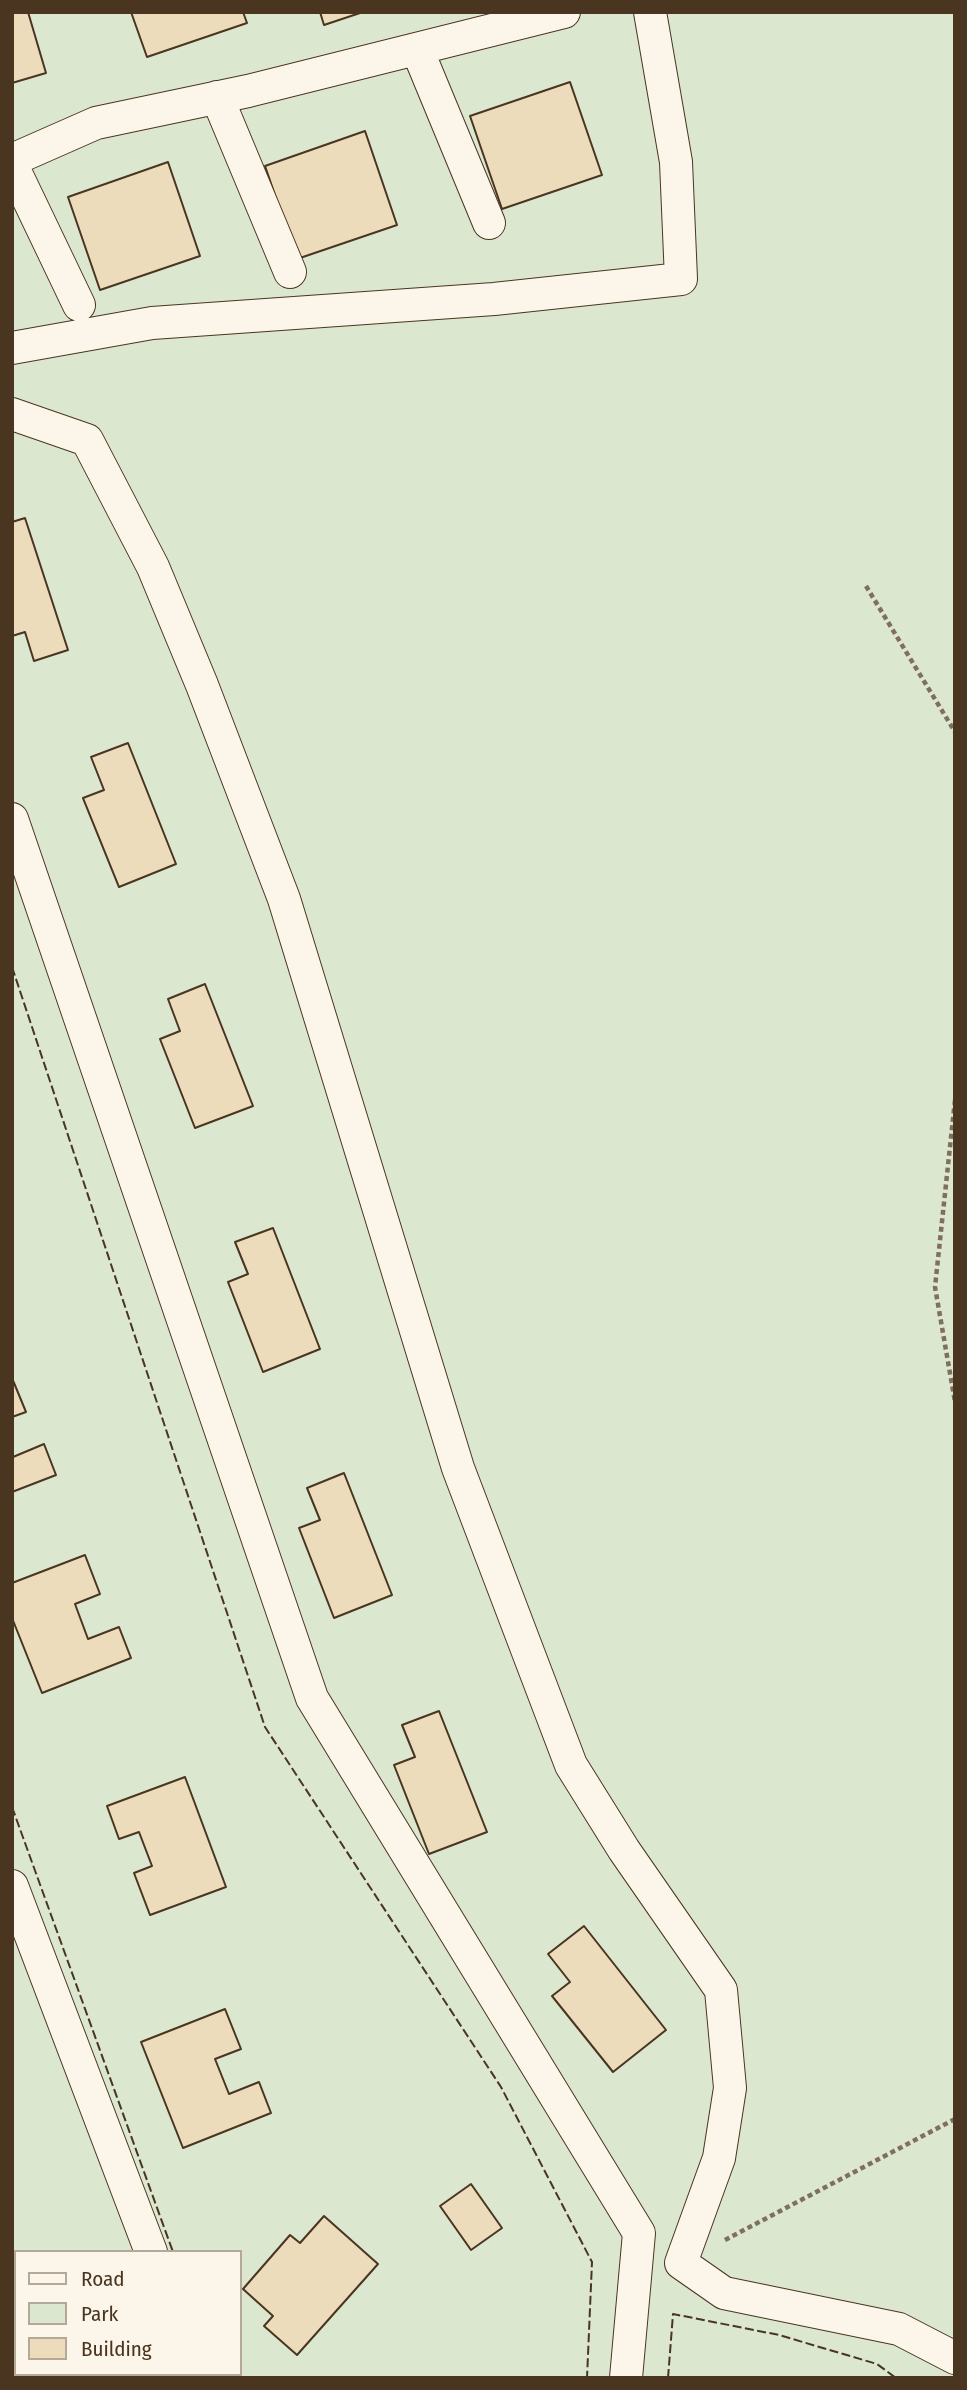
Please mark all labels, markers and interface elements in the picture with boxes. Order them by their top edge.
legend [14,2250,242,2376]
text: Road [81,2266,125,2292]
text: Park [81,2301,118,2327]
text: Building [81,2336,152,2362]

